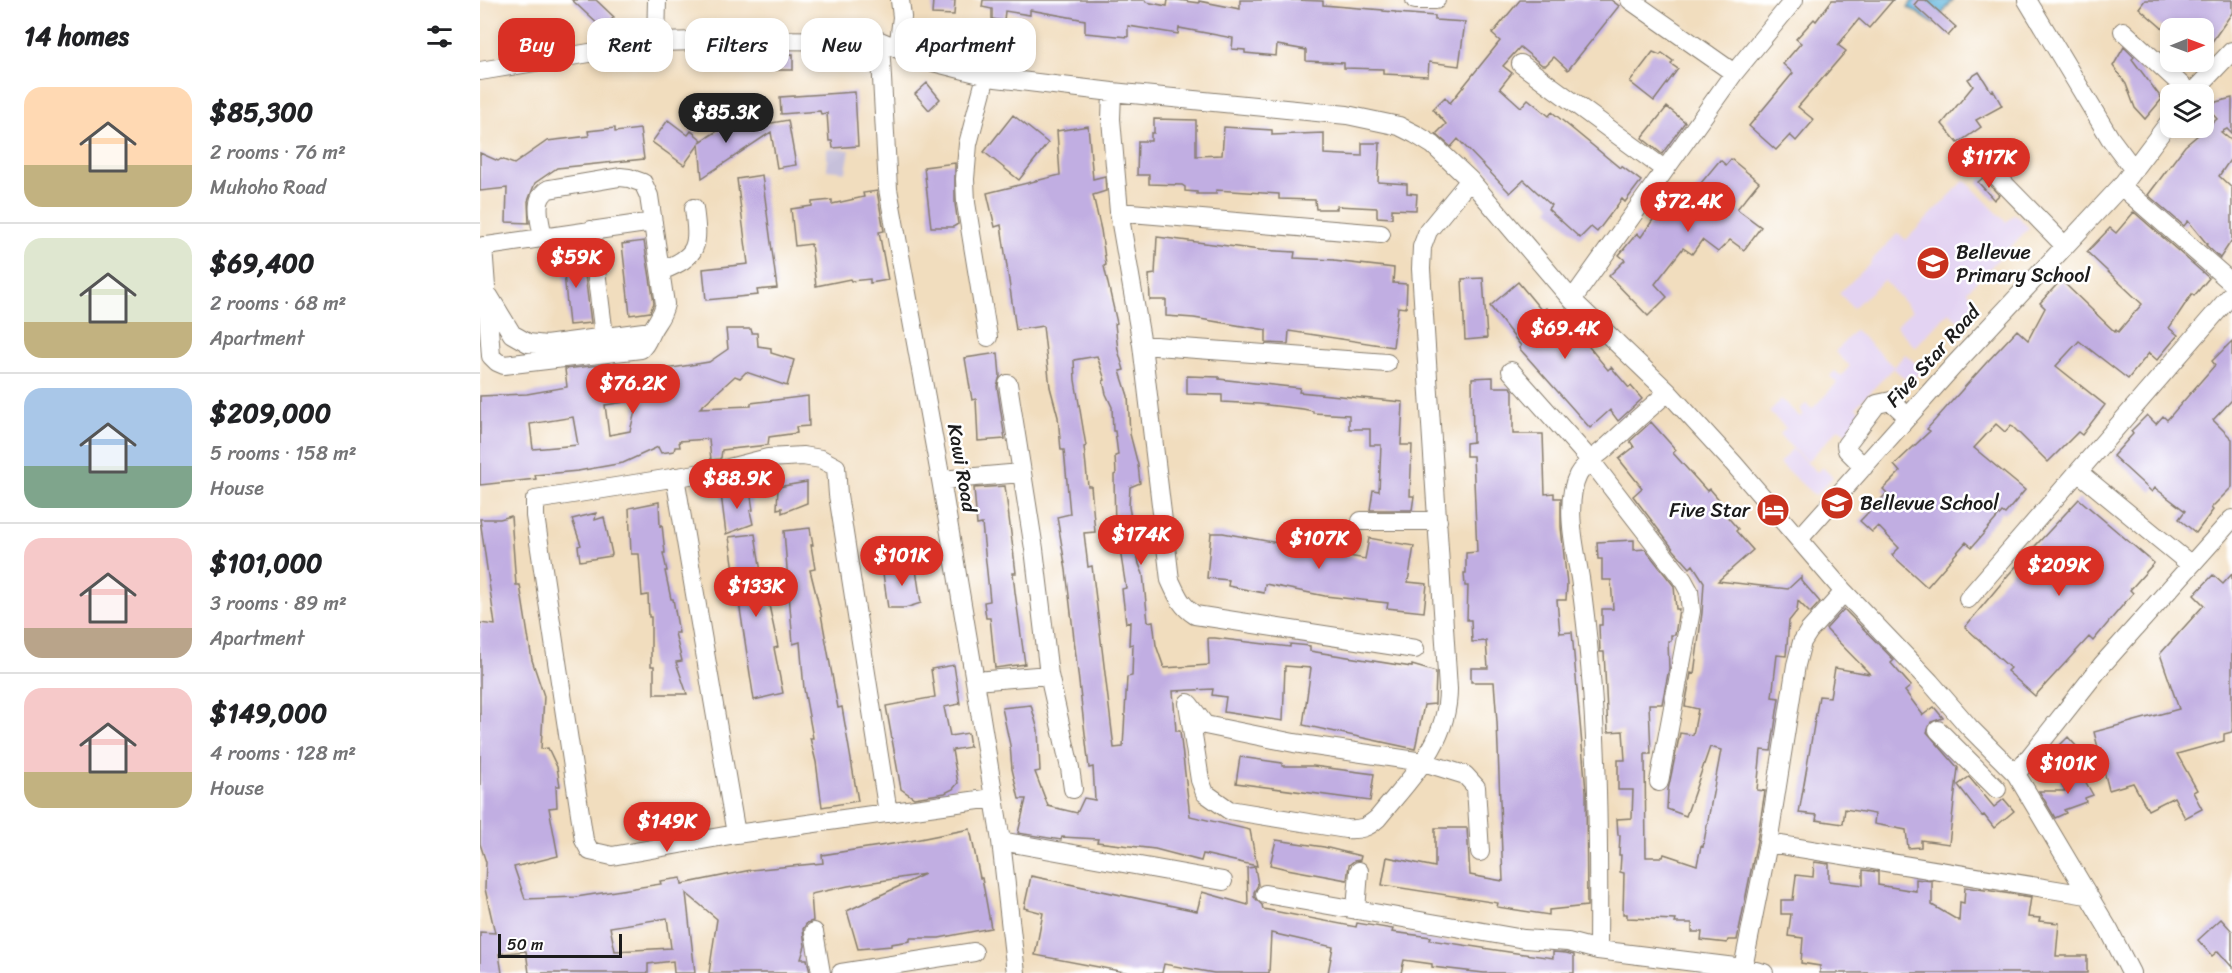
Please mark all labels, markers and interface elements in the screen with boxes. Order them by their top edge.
text: 14 homes [24,13,129,59]
chip: Buy [498,18,575,72]
chip: Rent [587,18,673,72]
chip: Filters [685,18,789,72]
chip: New [801,18,883,72]
chip: Apartment [895,18,1036,72]
north arrow [2160,18,2214,72]
map controls [2160,18,2214,138]
icon: filters [423,20,456,53]
button: layers [2160,84,2214,138]
text: $85,300 [210,89,313,135]
pin: $85.3K [677,93,775,144]
text: $85.3K [693,95,759,130]
icon: home [72,111,144,183]
text: 2 rooms · 76 m² [210,135,346,170]
pin: $117K [1947,138,2031,189]
text: $117K [1962,140,2016,175]
text: Muhoho Road [210,170,326,205]
pin: $72.4K [1639,182,1737,233]
text: $72.4K [1654,184,1722,219]
place label: Bellevue Primary School [1956,235,2091,293]
pin: $59K [540,238,612,289]
text: $69,400 [210,240,314,286]
text: $59K [551,240,601,275]
school or university icon: Bellevue Primary School [1915,245,1951,281]
icon: home [72,262,144,334]
text: 2 rooms · 68 m² [210,286,346,321]
street label: Five Star Road [1877,295,1990,415]
pin: $69.4K [1516,309,1614,360]
text: $69.4K [1531,311,1599,346]
text: Apartment [210,321,304,356]
pin: $76.2K [584,364,682,415]
text: $76.2K [600,366,666,401]
text: $209,000 [210,390,331,436]
icon: home [72,412,144,484]
street label: Kawi Road [937,421,987,516]
text: 5 rooms · 158 m² [210,436,357,471]
pin: $88.9K [688,459,786,510]
text: $88.9K [703,461,771,496]
text: House [210,471,264,506]
school or university icon: Bellevue School [1819,485,1855,521]
place label: Bellevue School [1860,486,1999,521]
hotel icon: Five Star [1755,492,1791,528]
place label: Five Star [1669,493,1751,528]
pin: $174K [1099,515,1183,566]
text: $174K [1112,517,1170,552]
pin: $107K [1277,519,1361,570]
text: $107K [1290,521,1348,556]
pin: $101K [860,536,944,587]
text: $101K [874,538,930,573]
text: $101,000 [210,540,323,586]
pin: $209K [2017,546,2101,597]
text: $209K [2028,548,2090,583]
icon: home [72,562,144,634]
pin: $133K [714,567,798,618]
text: $133K [728,569,784,604]
text: 3 rooms · 89 m² [210,586,347,621]
text: Apartment [210,621,304,656]
text: $149,000 [210,690,327,736]
icon: home [72,712,144,784]
text: 4 rooms · 128 m² [210,736,356,771]
pin: $101K [2026,744,2110,795]
text: $101K [2040,746,2096,781]
text: House [210,771,264,806]
pin: $149K [625,802,709,853]
text: $149K [638,804,696,839]
text: 50 m [507,930,543,959]
scale bar [498,931,622,958]

